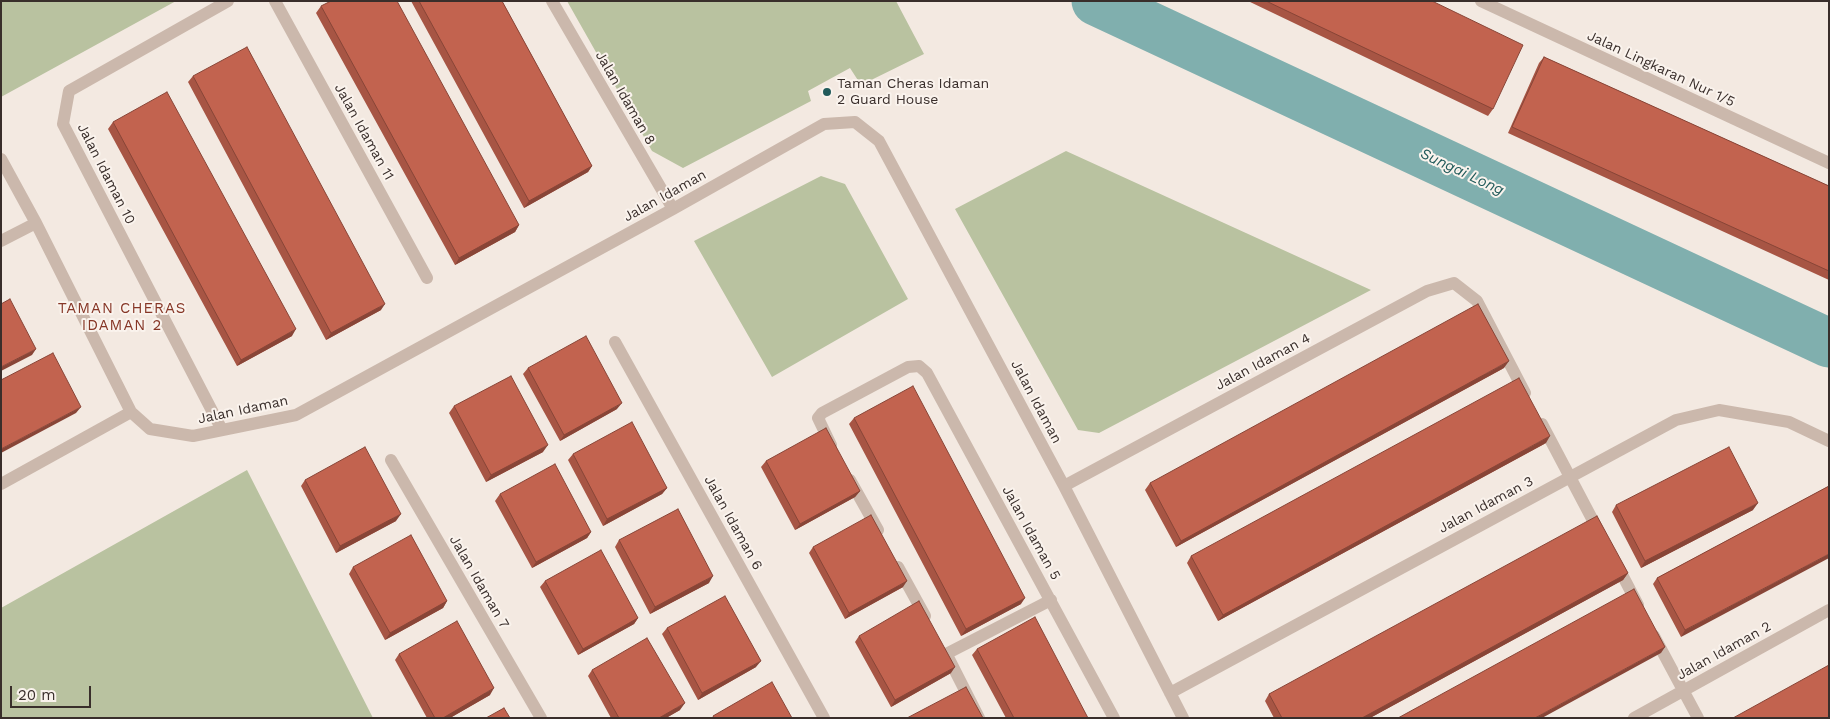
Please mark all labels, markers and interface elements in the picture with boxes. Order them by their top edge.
street label: Jalan Lingkaran Nur 1/5 [1584,27,1738,111]
street label: Jalan Idaman 8 [591,48,659,148]
place label: Taman Cheras Idaman 2 Guard House [837,76,989,108]
street label: Jalan Idaman 11 [331,81,397,183]
marker: Taman Cheras Idaman 2 Guard House [821,86,833,98]
street label: Jalan Idaman 10 [73,121,139,227]
water label: Sungai Long [1417,145,1507,199]
street label: Jalan Idaman [621,166,709,226]
district label: TAMAN CHERAS IDAMAN 2 [56,300,188,335]
street label: Jalan Idaman 4 [1213,330,1313,394]
street label: Jalan Idaman [1007,357,1065,447]
street label: Jalan Idaman [196,392,290,428]
street label: Jalan Idaman 6 [700,473,766,573]
street label: Jalan Idaman 3 [1436,473,1536,537]
street label: Jalan Idaman 5 [998,483,1064,583]
street label: Jalan Idaman 7 [446,533,512,631]
street label: Jalan Idaman 2 [1674,618,1774,684]
scale bar [12,676,94,708]
text: 20 m [18,686,56,704]

